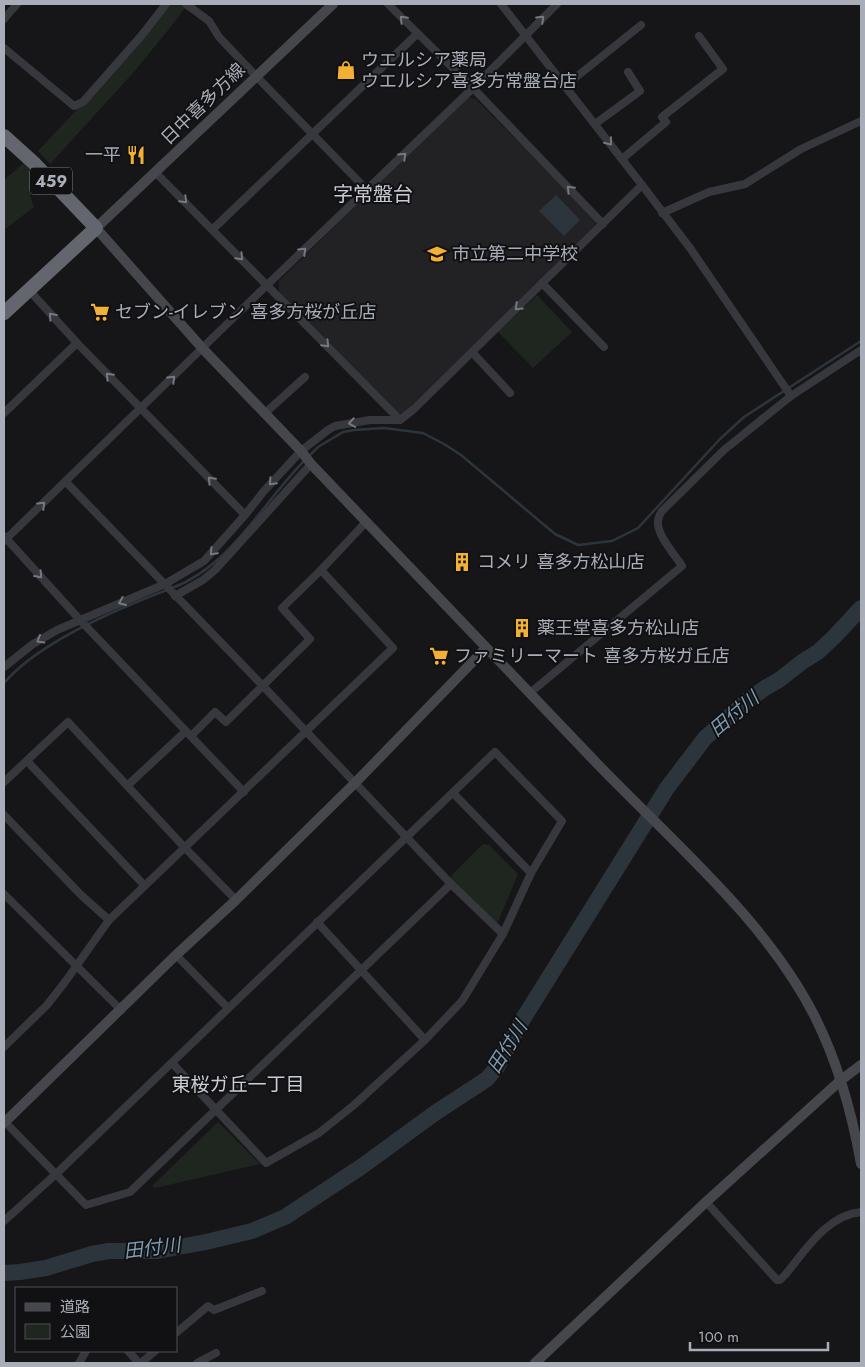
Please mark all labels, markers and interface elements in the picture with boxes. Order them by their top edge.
one-way arrow [400,15,409,24]
one-way arrow [535,16,544,25]
place label: ウエルシア薬局 ウエルシア喜多方常盤台店 [361,47,577,94]
street label: 日中喜多方線 [155,57,251,151]
shop icon: ウエルシア薬局 ウエルシア喜多方常盤台店 [335,59,357,81]
one-way arrow [603,136,611,145]
place label: 一平 [85,142,121,168]
restaurant icon: 一平 [125,144,147,166]
one-way arrow [397,153,406,162]
road number: 459 [30,168,72,195]
district label: 字常盤台 [333,180,413,209]
one-way arrow [566,185,575,194]
one-way arrow [178,195,187,204]
place label: 市立第二中学校 [452,241,578,267]
school or university icon: 市立第二中学校 [426,243,448,265]
one-way arrow [297,248,306,257]
one-way arrow [234,251,243,260]
place label: セブン-イレブン 喜多方桜が丘店 [115,299,376,325]
supermarket icon: セブン-イレブン 喜多方桜が丘店 [89,301,111,323]
one-way arrow [515,301,524,310]
one-way arrow [49,313,58,322]
one-way arrow [320,339,329,348]
one-way arrow [106,372,115,381]
one-way arrow [166,376,175,385]
one-way arrow [347,417,356,427]
one-way arrow [208,477,217,486]
one-way arrow [269,477,278,486]
one-way arrow [36,502,45,511]
one-way arrow [210,546,219,555]
place label: コメリ 喜多方松山店 [477,549,644,575]
building icon: コメリ 喜多方松山店 [451,551,473,573]
one-way arrow [33,569,42,578]
one-way arrow [119,597,127,607]
place label: 薬王堂喜多方松山店 [537,615,699,641]
building icon: 薬王堂喜多方松山店 [511,617,533,639]
one-way arrow [36,634,45,644]
place label: ファミリーマート 喜多方桜ガ丘店 [454,643,729,669]
supermarket icon: ファミリーマート 喜多方桜ガ丘店 [428,645,450,667]
water label: 田付川 [703,684,766,743]
water label: 田付川 [480,1014,535,1078]
district label: 東桜ガ丘一丁目 [171,1071,305,1098]
water label: 田付川 [122,1231,184,1265]
legend [15,1287,178,1352]
text: 道路 [60,1296,90,1318]
scale bar [690,1320,828,1352]
text: 公園 [60,1321,90,1343]
text: 100 m [698,1326,739,1348]

